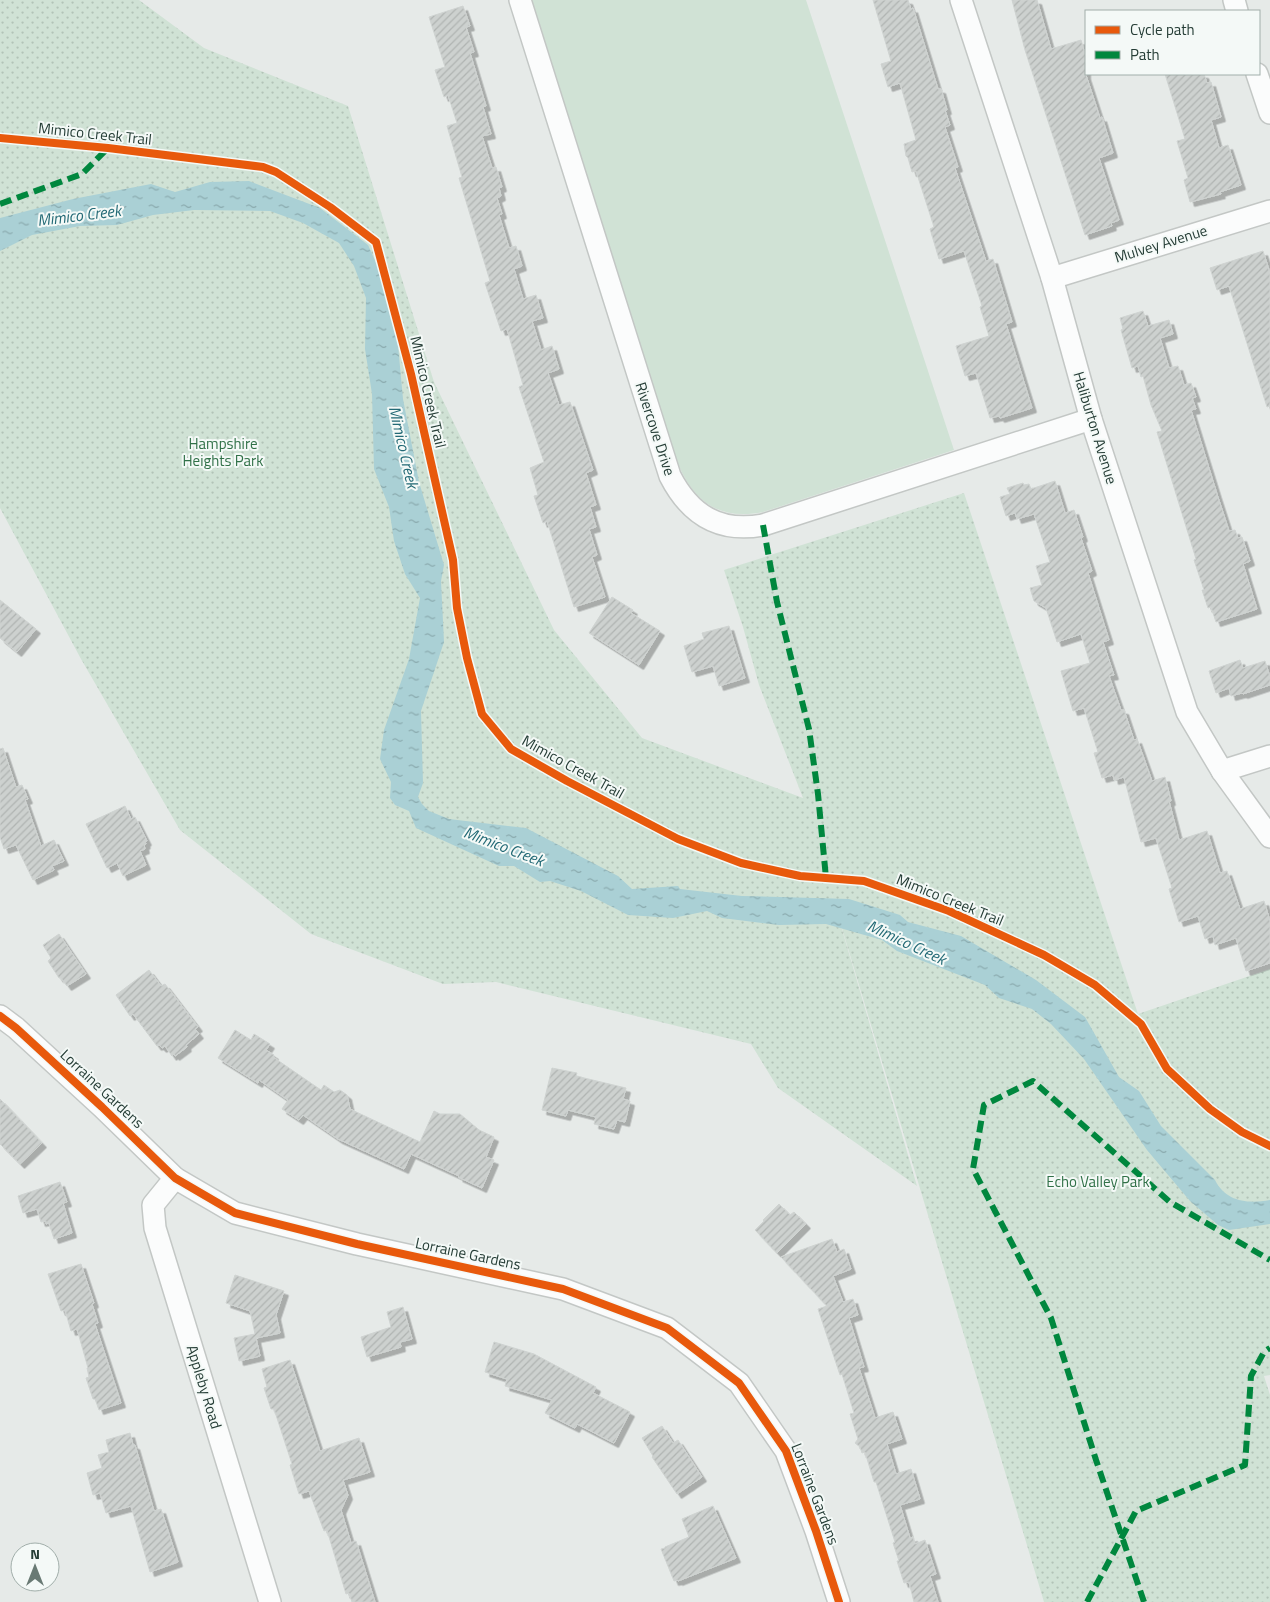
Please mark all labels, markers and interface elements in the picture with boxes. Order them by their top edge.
legend [1085,10,1260,75]
text: Cycle path [1130,18,1195,41]
text: Path [1130,43,1160,66]
street label: Mimico Creek Trail [37,116,153,151]
water label: Mimico Creek [36,198,124,232]
street label: Mulvey Avenue [1112,218,1210,269]
street label: Mimico Creek Trail [406,334,450,450]
street label: Haliburton Avenue [1067,369,1124,487]
street label: Rivercove Drive [630,379,681,479]
water label: Mimico Creek [385,404,423,490]
park label: Hampshire Heights Park [183,432,263,472]
street label: Mimico Creek Trail [518,729,629,804]
water label: Mimico Creek [460,820,549,873]
street label: Mimico Creek Trail [893,867,1007,932]
water label: Mimico Creek [864,913,952,971]
street label: Lorraine Gardens [55,1044,149,1134]
park label: Echo Valley Park [1046,1170,1150,1193]
street label: Lorraine Gardens [413,1231,523,1276]
street label: Appleby Road [181,1342,228,1432]
street label: Lorraine Gardens [785,1440,845,1548]
north arrow [10,1542,60,1592]
text: N [30,1543,40,1564]

